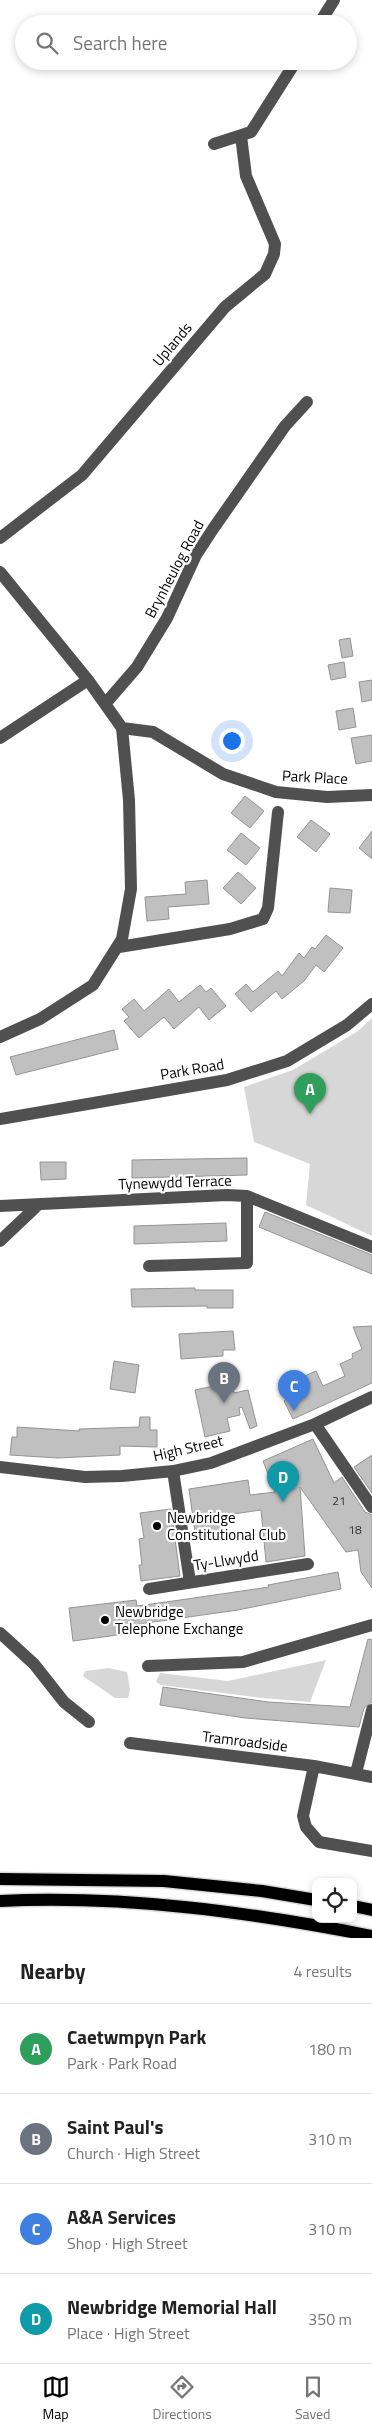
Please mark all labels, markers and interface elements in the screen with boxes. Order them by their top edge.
search box [15,15,357,70]
text: Search here [73,28,167,57]
icon: search [33,29,61,57]
street label: Uplands [147,317,197,371]
street label: Brynheulog Road [138,516,210,622]
your location [219,728,245,754]
street label: Park Place [281,764,349,790]
street label: Park Road [158,1052,226,1086]
pin: A [294,1073,326,1114]
street label: Tynewydd Terrace [118,1169,232,1195]
pin: B [208,1362,240,1403]
pin: C [278,1370,310,1411]
street label: High Street [151,1429,226,1467]
pin: D [267,1461,299,1502]
house number: 21 [332,1491,346,1510]
place label: Newbridge Constitutional Club [167,1506,286,1546]
marker: Newbridge Constitutional Club [151,1520,163,1532]
house number: 18 [348,1520,362,1539]
street label: Ty-Llwydd [192,1544,260,1576]
place label: Newbridge Telephone Exchange [115,1600,243,1640]
marker: Newbridge Telephone Exchange [99,1614,111,1626]
street label: Tramroadside [201,1724,289,1758]
map controls [312,1878,357,1923]
button: locate [312,1878,357,1923]
text: Nearby [20,1955,85,1987]
text: 4 results [293,1959,352,1983]
text: Caetwmpyn Park [67,2022,206,2051]
text: A [31,2037,41,2061]
text: 180 m [308,2037,352,2061]
text: Park · Park Road [67,2051,177,2075]
text: Saint Paul's [67,2112,164,2141]
text: B [31,2127,41,2151]
text: 310 m [308,2127,352,2151]
text: Church · High Street [67,2141,200,2165]
text: A&A Services [67,2202,176,2231]
text: C [32,2217,40,2241]
text: 310 m [308,2217,352,2241]
text: Shop · High Street [67,2231,188,2255]
text: Newbridge Memorial Hall [67,2292,277,2321]
text: D [31,2307,41,2331]
text: 350 m [308,2307,352,2331]
text: Place · High Street [67,2321,190,2345]
tab: Map [42,2373,70,2424]
tab: Directions [153,2373,212,2424]
tab: Saved [295,2373,331,2424]

